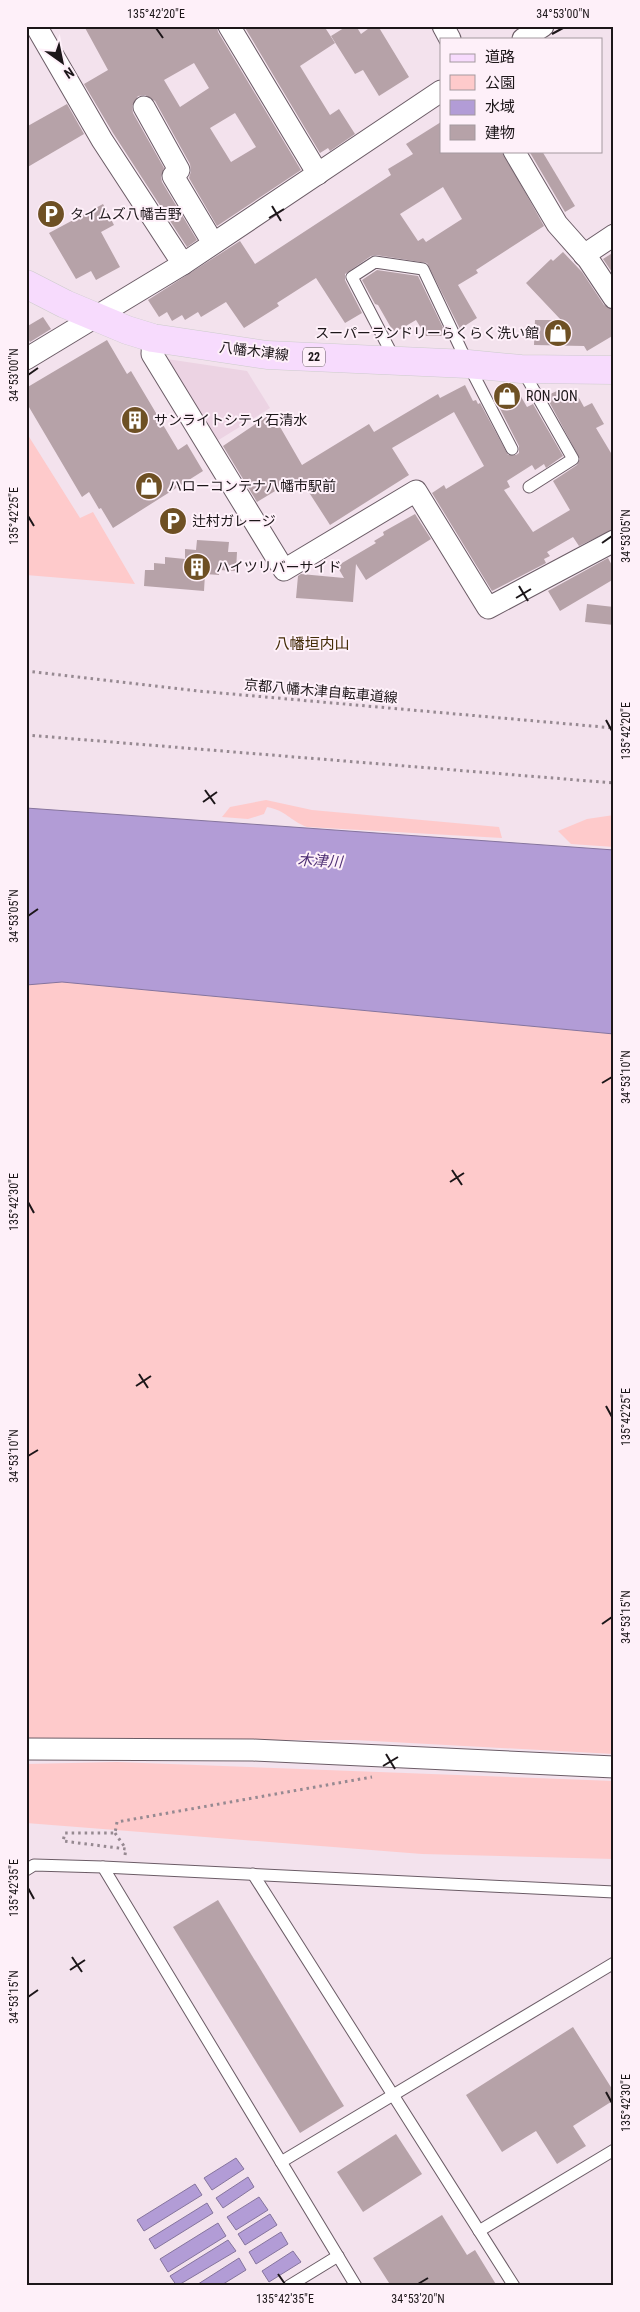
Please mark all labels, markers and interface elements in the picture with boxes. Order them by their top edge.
text: 135°42'20"E [127,7,185,21]
text: 34°53'00"N [536,7,590,21]
north arrow [38,38,88,88]
legend [440,38,602,152]
text: 道路 [485,48,515,66]
text: N [61,64,77,82]
text: 公園 [485,74,515,92]
text: 水域 [485,98,515,116]
text: 建物 [485,124,515,142]
parking icon: タイムズ八幡吉野 [36,199,66,229]
place label: タイムズ八幡吉野 [70,206,182,222]
shop icon: スーパーランドリーらくらく洗い館 [543,318,573,348]
place label: スーパーランドリーらくらく洗い館 [315,325,539,341]
street label: 八幡木津線 [218,339,290,363]
text: 34°53'00"N [7,348,21,402]
road number: 22 [303,348,325,367]
shop icon: RON JON [492,381,522,411]
place label: RON JON [526,388,578,404]
building icon: サンライトシティ石清水 [120,405,150,435]
place label: サンライトシティ石清水 [154,412,307,428]
shop icon: ハローコンテナ八幡市駅前 [134,471,164,501]
place label: ハローコンテナ八幡市駅前 [168,478,336,494]
text: 135°42'25"E [7,487,21,545]
parking icon: 辻村ガレージ [158,506,188,536]
text: 34°53'05"N [619,509,633,563]
place label: 辻村ガレージ [192,513,276,529]
building icon: ハイツリバーサイド [182,552,212,582]
place label: ハイツリバーサイド [216,559,341,575]
district label: 八幡垣内山 [274,635,350,653]
street label: 京都八幡木津自転車道線 [244,676,398,706]
text: 135°42'20"E [619,702,633,760]
water label: 木津川 [297,851,345,871]
text: 34°53'05"N [7,889,21,943]
text: 34°53'10"N [619,1050,633,1104]
text: 135°42'30"E [7,1173,21,1231]
text: 135°42'25"E [619,1388,633,1446]
text: 34°53'10"N [7,1429,21,1483]
text: 34°53'15"N [619,1590,633,1644]
text: 135°42'35"E [7,1859,21,1917]
text: 34°53'15"N [7,1970,21,2024]
text: 135°42'30"E [619,2074,633,2132]
text: 135°42'35"E [256,2292,314,2306]
text: 34°53'20"N [391,2292,445,2306]

